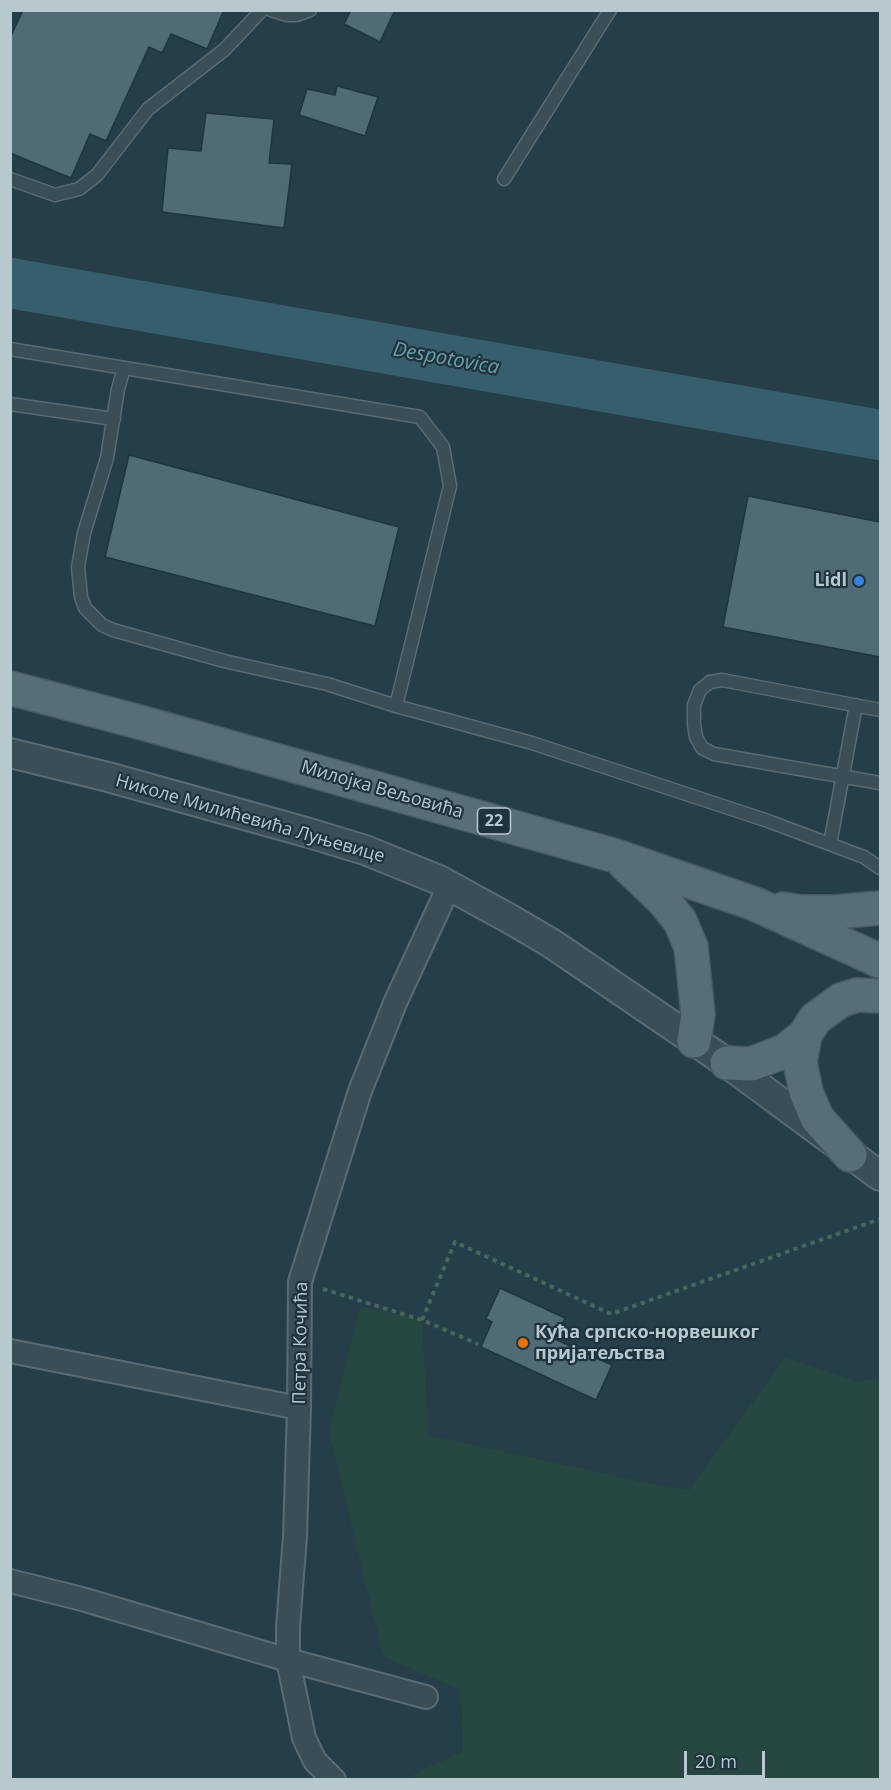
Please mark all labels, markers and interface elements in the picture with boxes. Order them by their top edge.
water label: Despotovica [391,338,501,380]
place label: Lidl [814,570,847,592]
marker: Lidl [852,574,866,588]
street label: Милојка Вељовића [298,756,466,824]
street label: Николе Милићевића Луњевице [113,770,387,868]
road number: 22 [478,808,510,834]
street label: Петра Кочића [289,1282,313,1404]
place label: Кућа српско-норвешког пријатељства [535,1322,759,1364]
marker: Кућа српско-норвешког пријатељства [516,1336,530,1350]
scale bar [687,1739,768,1777]
text: 20 m [695,1749,737,1773]

